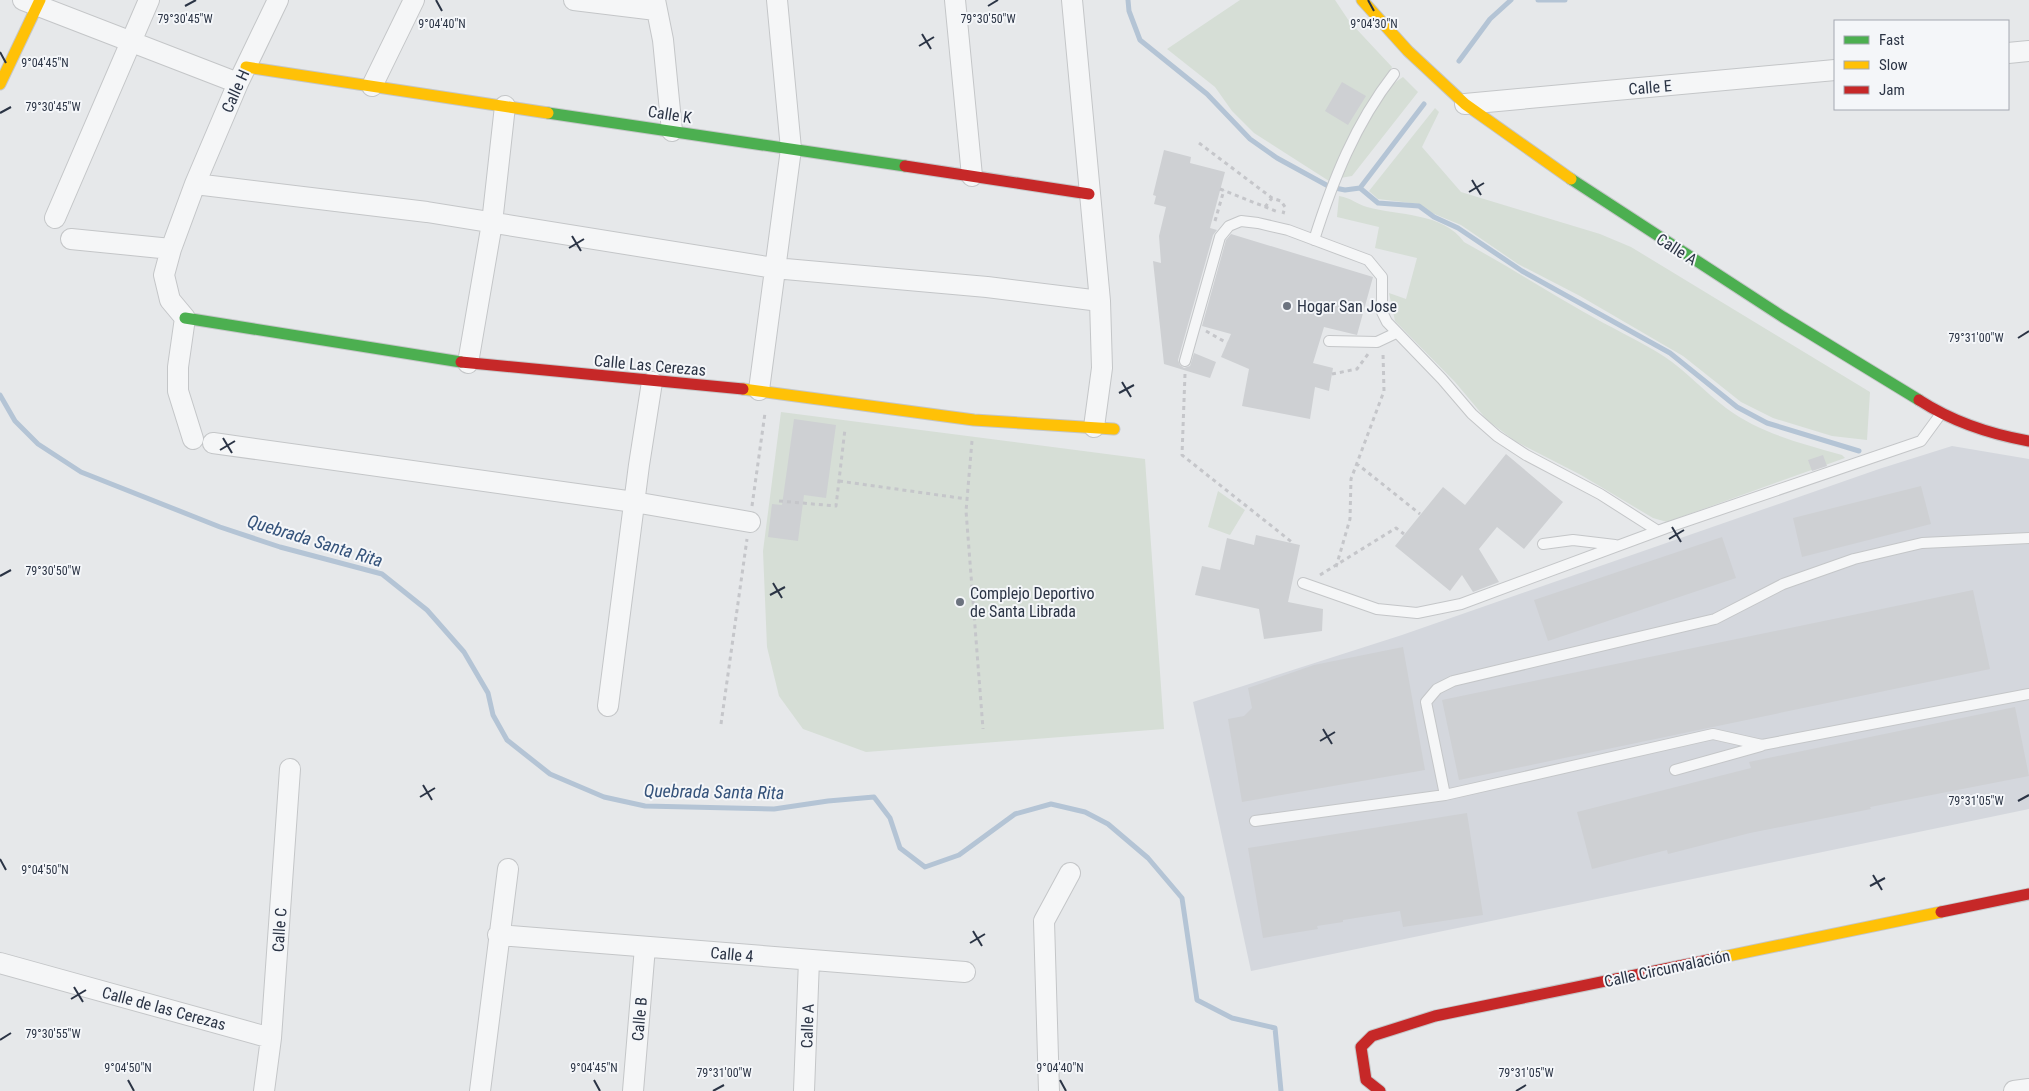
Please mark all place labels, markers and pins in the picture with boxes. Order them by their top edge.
place label: Hogar San Jose [1297,297,1397,316]
marker: Hogar San Jose [1281,300,1293,312]
place label: Complejo Deportivo de Santa Librada [970,584,1094,621]
marker: Complejo Deportivo de Santa Librada [954,596,966,608]

